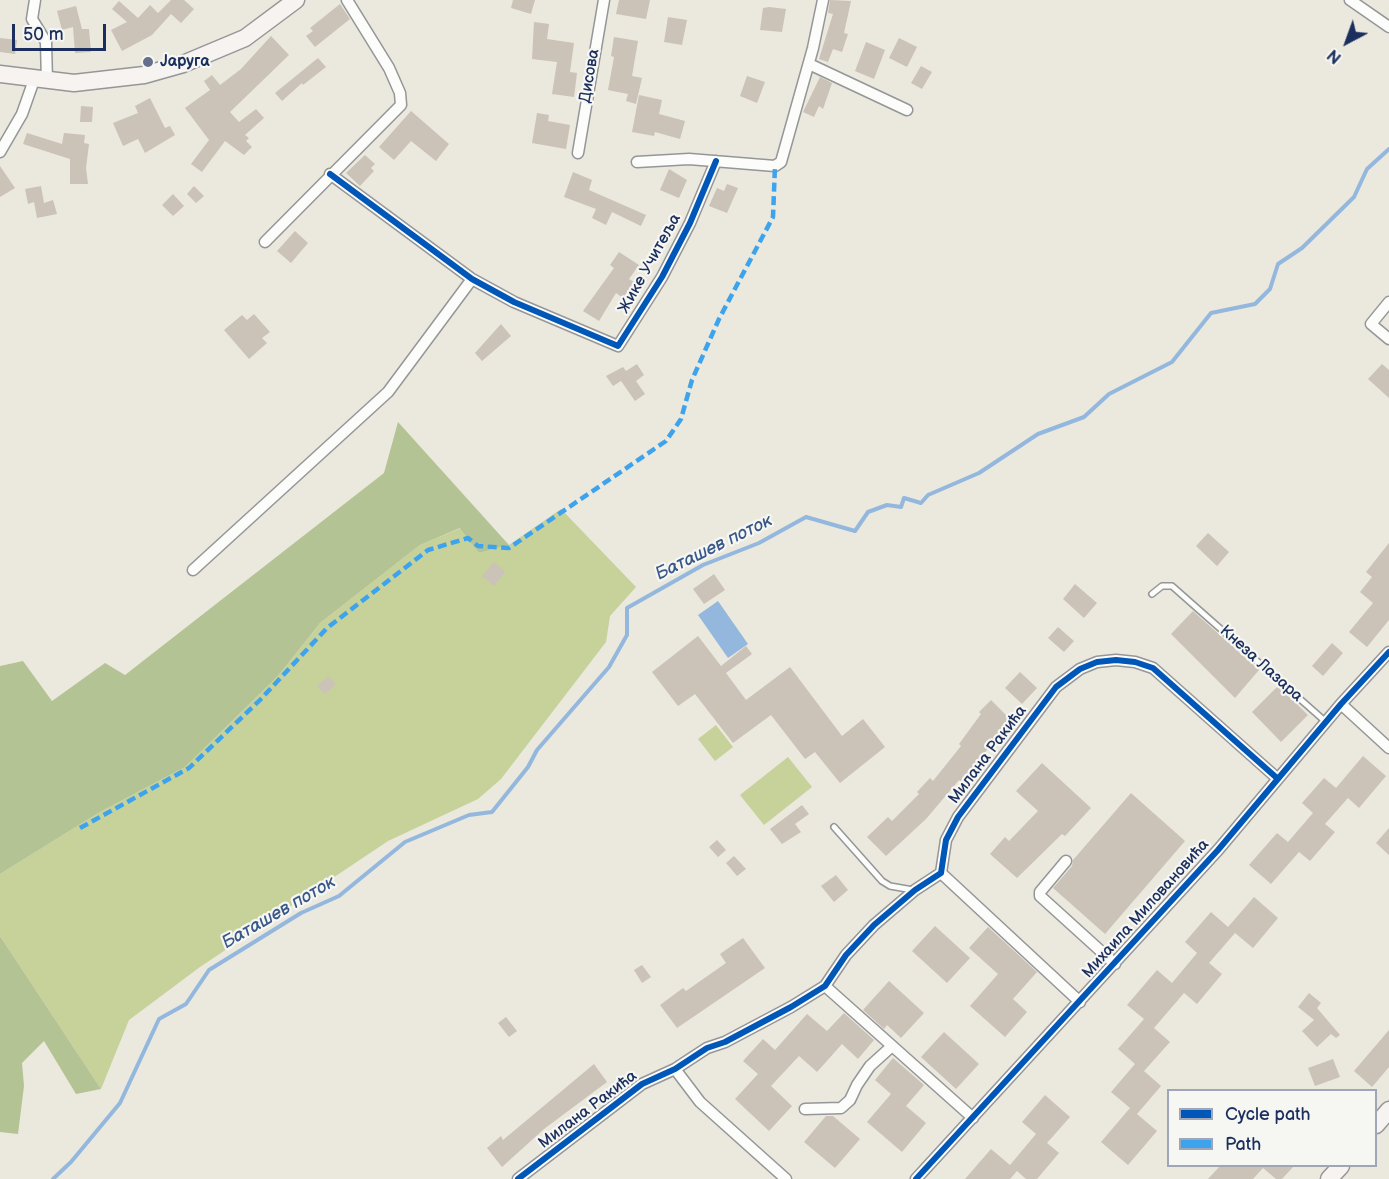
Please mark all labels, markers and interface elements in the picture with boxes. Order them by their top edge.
scale bar [15,12,110,50]
north arrow [1317,12,1377,72]
text: 50 m [23,24,64,45]
text: N [1324,45,1346,67]
street label: Дисова [576,48,604,104]
place label: Јаруга [160,52,210,72]
marker: Јаруга [141,55,155,69]
street label: Жике Учитеља [615,211,685,317]
water label: Баташев поток [652,510,776,586]
street label: Кнеза Лазара [1216,622,1306,706]
street label: Милана Ракића [945,702,1031,808]
street label: Михаила Миловановића [1079,836,1213,982]
water label: Баташев поток [218,872,340,954]
street label: Милана Ракића [535,1067,641,1153]
legend [1167,1089,1377,1167]
text: Cycle path [1225,1104,1311,1125]
text: Path [1225,1134,1261,1155]

